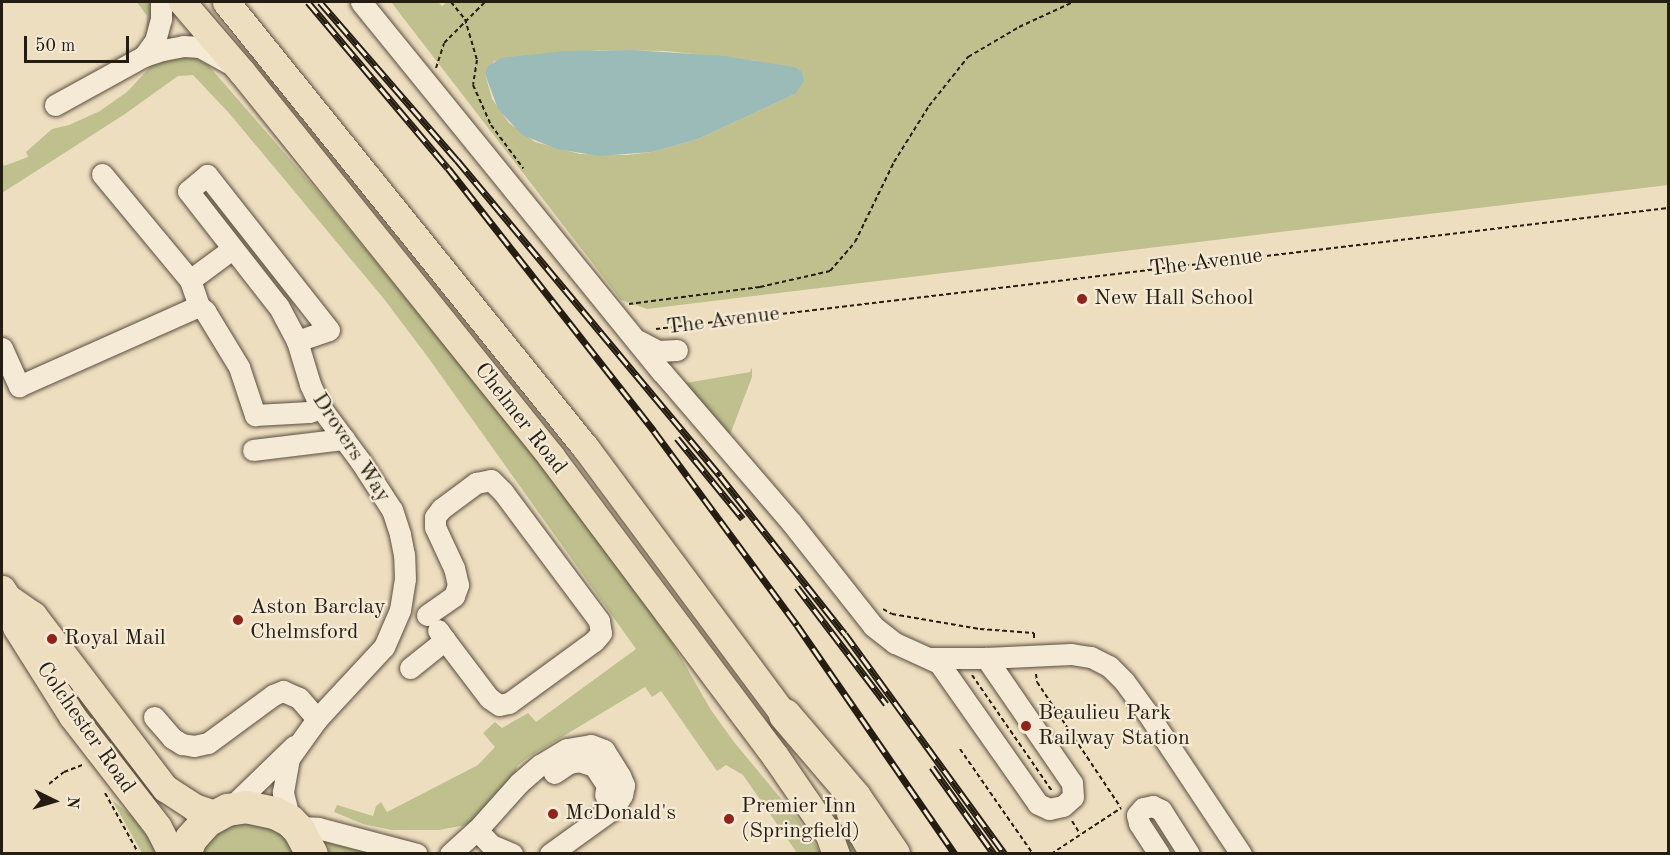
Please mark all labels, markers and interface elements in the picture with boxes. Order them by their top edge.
scale bar [27,24,132,62]
text: 50 m [35,37,75,55]
street label: The Avenue [1148,243,1264,283]
place label: New Hall School [1094,286,1253,312]
marker: New Hall School [1075,292,1089,306]
street label: The Avenue [665,301,781,341]
street label: Chelmer Road [468,358,572,480]
street label: Drovers Way [306,388,396,508]
place label: Aston Barclay Chelmsford [250,594,386,646]
marker: Aston Barclay Chelmsford [231,613,245,627]
place label: Royal Mail [64,626,166,652]
marker: Royal Mail [45,632,59,646]
street label: Colchester Road [30,657,140,799]
place label: Beaulieu Park Railway Station [1038,700,1190,752]
marker: Beaulieu Park Railway Station [1019,719,1033,733]
north arrow [24,771,84,831]
place label: Premier Inn (Springfield) [741,793,860,844]
text: N [63,796,80,809]
place label: McDonald's [565,801,676,827]
marker: McDonald's [546,807,560,821]
marker: Premier Inn (Springfield) [722,812,736,826]

